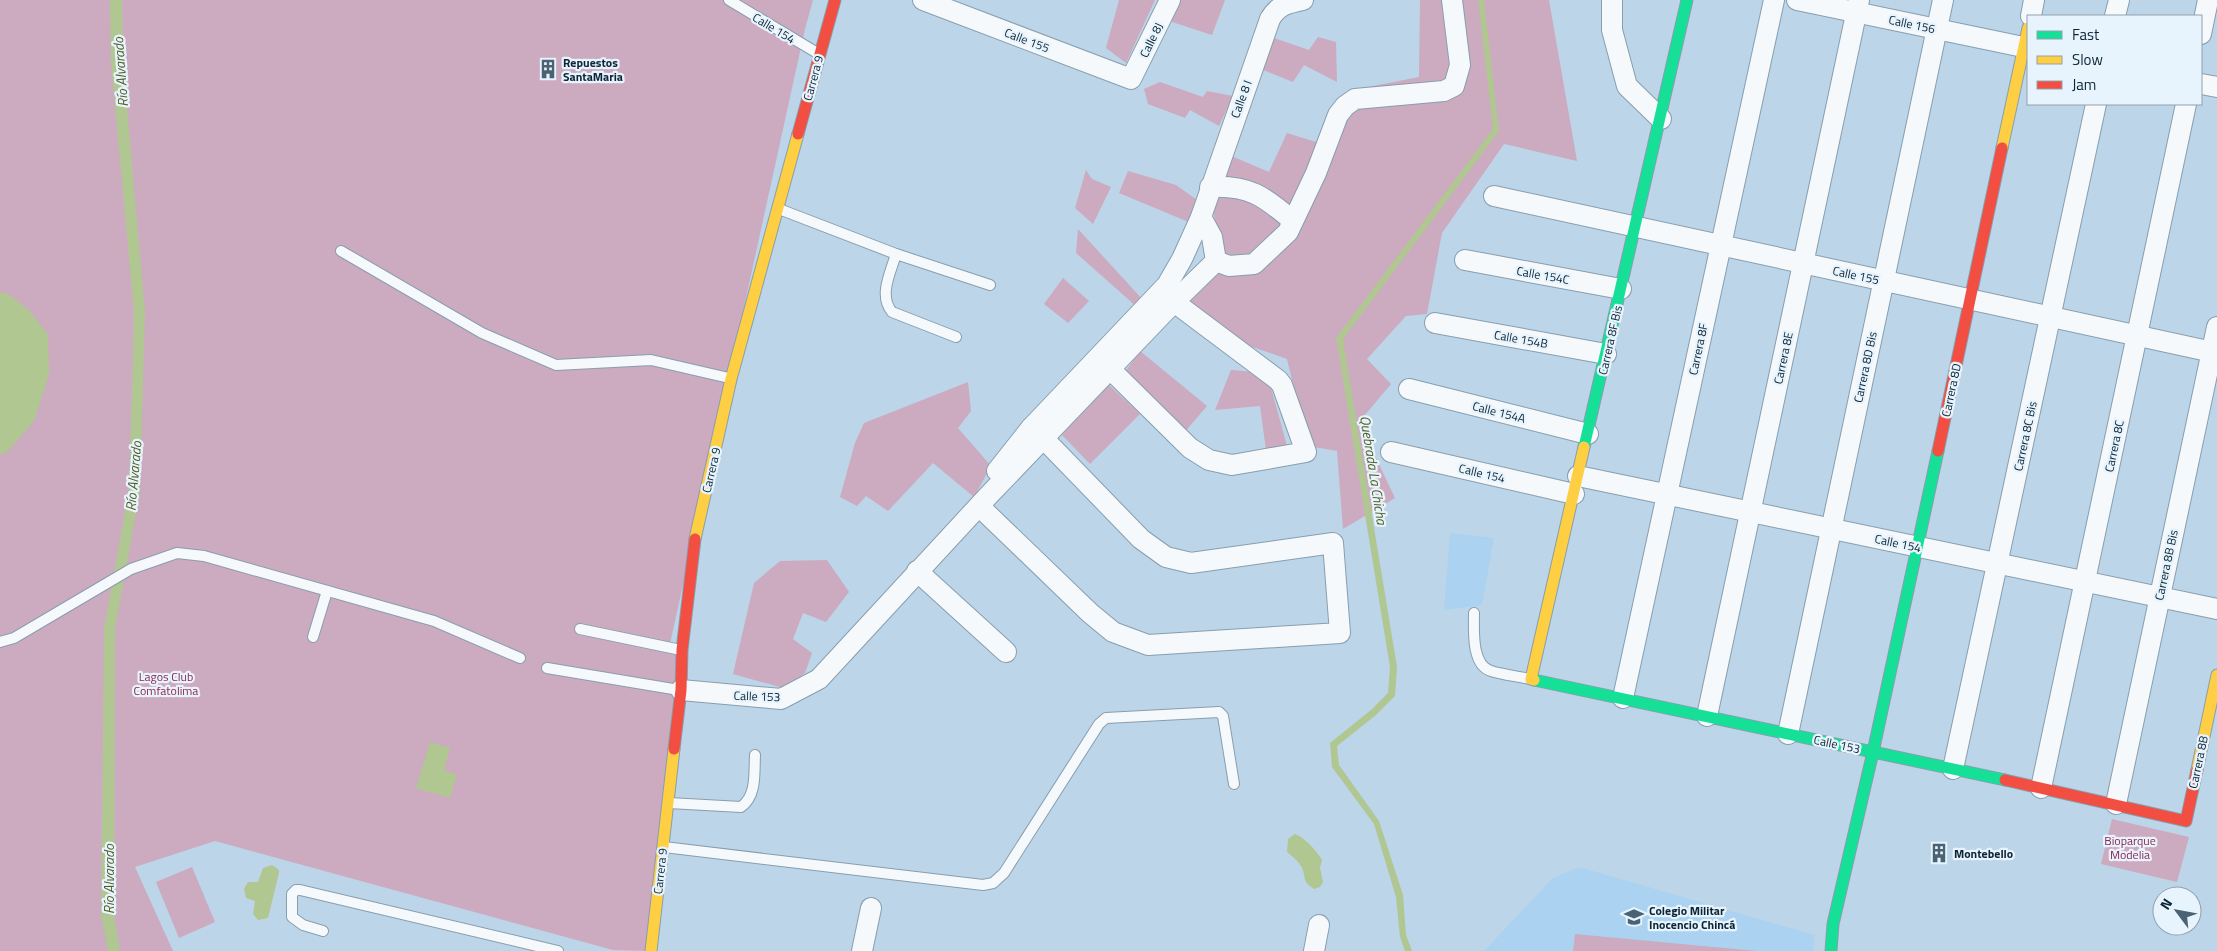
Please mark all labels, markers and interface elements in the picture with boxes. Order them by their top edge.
street label: Calle 154 [749,8,799,48]
street label: Calle 156 [1887,10,1937,38]
legend [2027,15,2202,105]
street label: Calle 8J [1134,19,1168,61]
street label: Calle 155 [1002,23,1053,57]
text: Fast [2072,23,2100,46]
water label: Río Alvarado [107,35,133,108]
text: Slow [2072,48,2103,71]
place label: Repuestos SantaMaria [563,53,623,86]
street label: Carrera 9 [798,53,828,103]
building icon: Repuestos SantaMaria [537,58,559,80]
text: Jam [2072,73,2096,96]
street label: Calle 8 I [1225,77,1257,121]
street label: Calle 154C [1515,261,1571,289]
street label: Calle 155 [1831,261,1881,289]
street label: Carrera 8F Bis [1593,303,1627,377]
street label: Carrera 8F [1683,321,1713,377]
street label: Calle 154B [1493,325,1549,353]
street label: Carrera 8D Bis [1848,329,1882,404]
street label: Carrera 8E [1768,330,1798,386]
street label: Carrera 8D [1936,361,1966,418]
street label: Calle 154A [1470,396,1528,428]
street label: Carrera 8C Bis [2008,399,2042,473]
water label: Quebrada La Chicha [1355,414,1393,527]
street label: Carrera 8C [2099,418,2129,474]
water label: Río Alvarado [119,439,147,512]
street label: Carrera 9 [697,445,726,495]
street label: Calle 154 [1457,458,1507,488]
street label: Carrera 8B Bis [2149,527,2183,602]
street label: Calle 154 [1873,529,1923,557]
park label: Lagos Club Comfatolima [134,667,198,700]
street label: Calle 153 [733,686,781,706]
street label: Calle 153 [1812,730,1862,758]
street label: Carrera 8B [2183,734,2213,790]
park label: Bioparque Modelia [2104,831,2156,864]
building icon: Montebello [1928,842,1950,864]
water label: Río Alvarado [98,843,119,914]
place label: Montebello [1954,844,2013,863]
street label: Carrera 9 [648,847,672,895]
north arrow [2152,886,2202,936]
text: N [2154,894,2177,914]
place label: Colegio Militar Inocencio Chincá [1649,901,1735,934]
school or university icon: Colegio Militar Inocencio Chincá [1623,906,1645,928]

